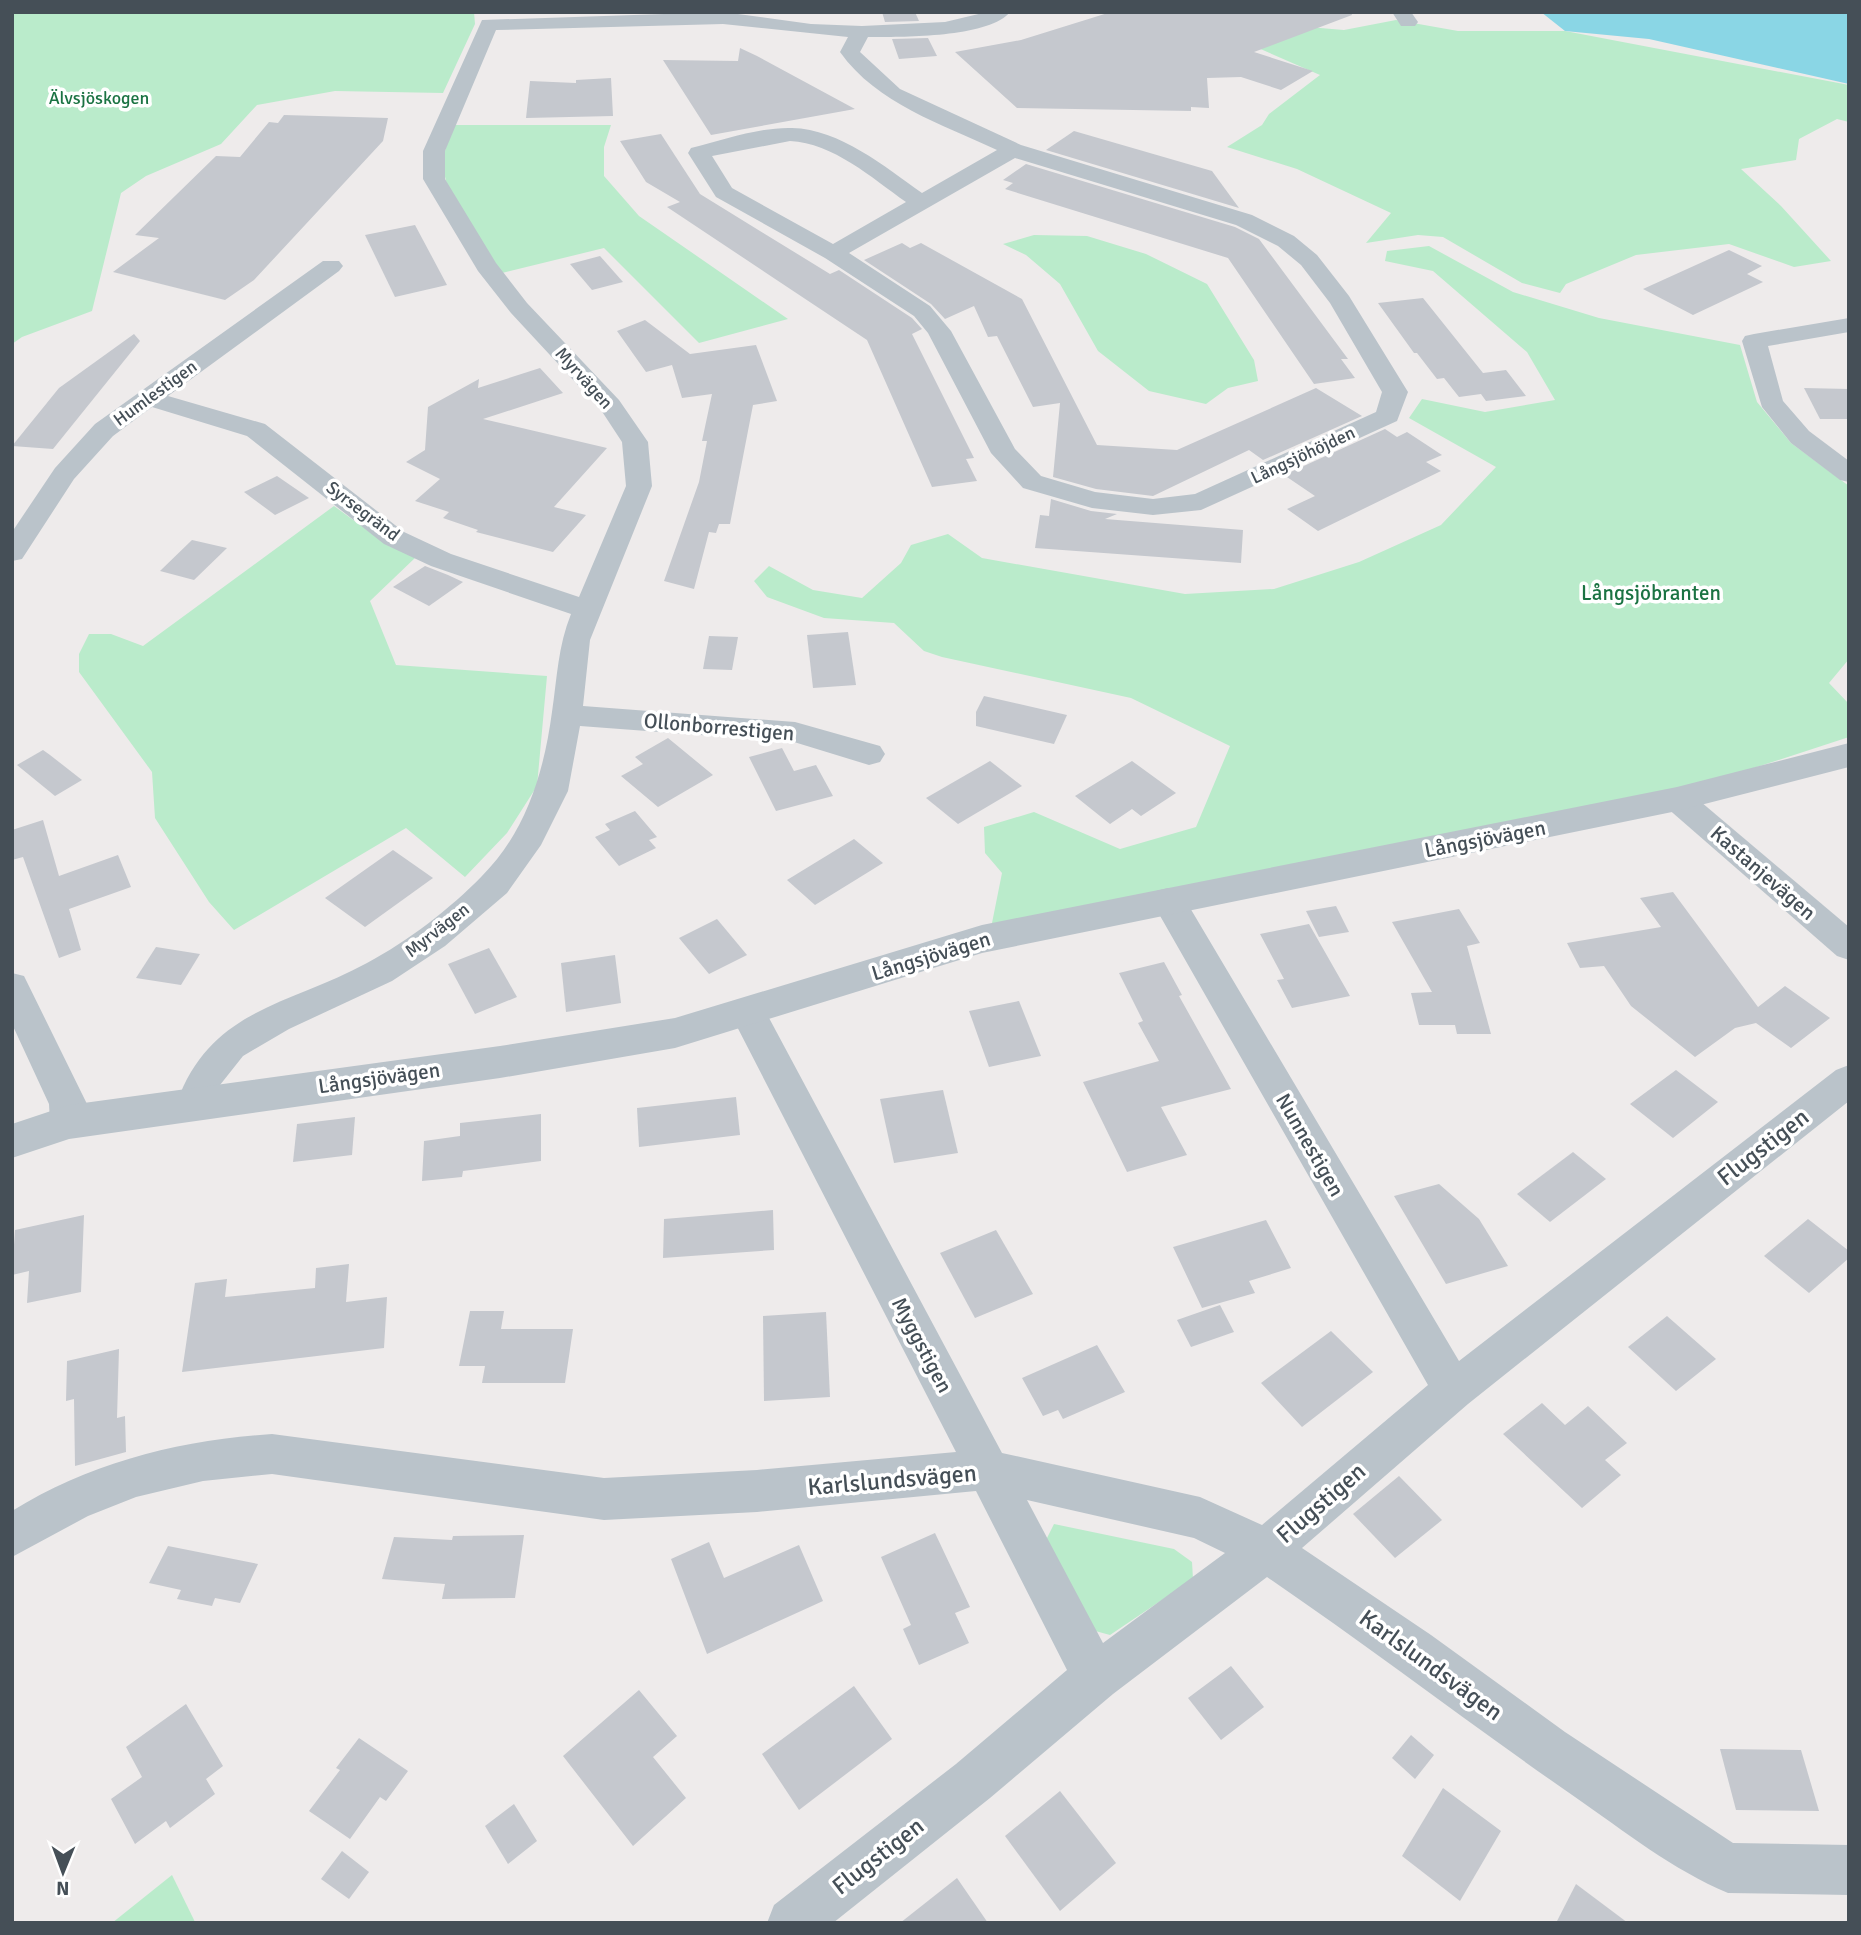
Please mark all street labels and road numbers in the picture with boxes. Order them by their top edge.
street label: Myrvägen [551,343,617,413]
street label: Humlestigen [109,355,201,431]
street label: Långsjöhöjden [1247,421,1359,489]
street label: Syrsegränd [322,476,404,546]
street label: Ollonborrestigen [643,707,795,747]
street label: Långsjövägen [1422,815,1548,863]
street label: Kastanjevägen [1705,820,1821,926]
street label: Myrvägen [400,898,474,962]
street label: Långsjövägen [868,926,994,986]
street label: Långsjövägen [316,1057,442,1099]
street label: Nunnestigen [1270,1089,1350,1201]
street label: Flugstigen [1711,1102,1815,1192]
street label: Myggstigen [886,1293,958,1397]
street label: Flugstigen [1270,1456,1372,1550]
street label: Karlslundsvägen [806,1458,978,1502]
street label: Karlslundsvägen [1353,1603,1509,1727]
street label: Flugstigen [826,1811,930,1901]

